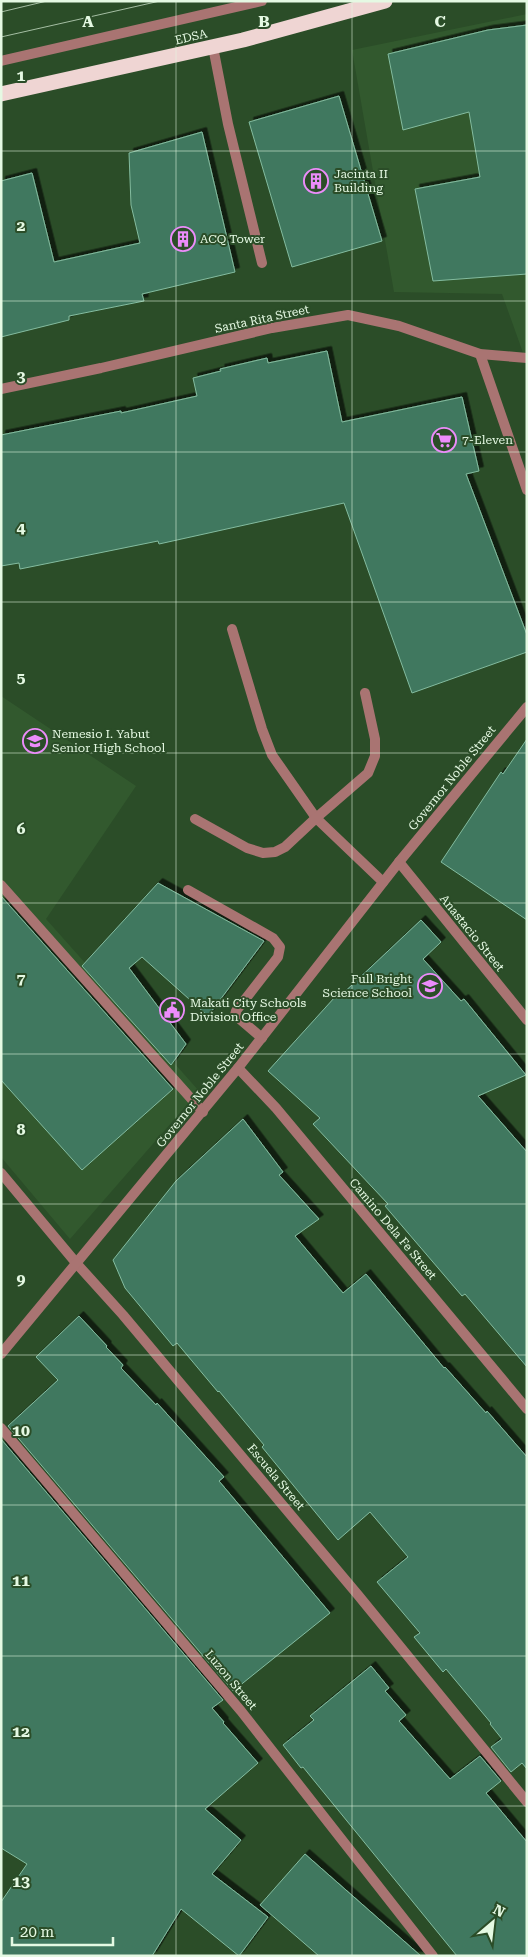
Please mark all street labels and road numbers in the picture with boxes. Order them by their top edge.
street label: EDSA [174,26,209,47]
street label: Santa Rita Street [213,302,311,336]
street label: Governor Noble Street [406,723,499,833]
street label: Anastacio Street [437,892,507,975]
street label: Governor Noble Street [154,1040,247,1150]
street label: Camino Dela Fe Street [347,1176,440,1283]
street label: Escuela Street [244,1441,308,1513]
street label: Luzon Street [202,1647,260,1713]

